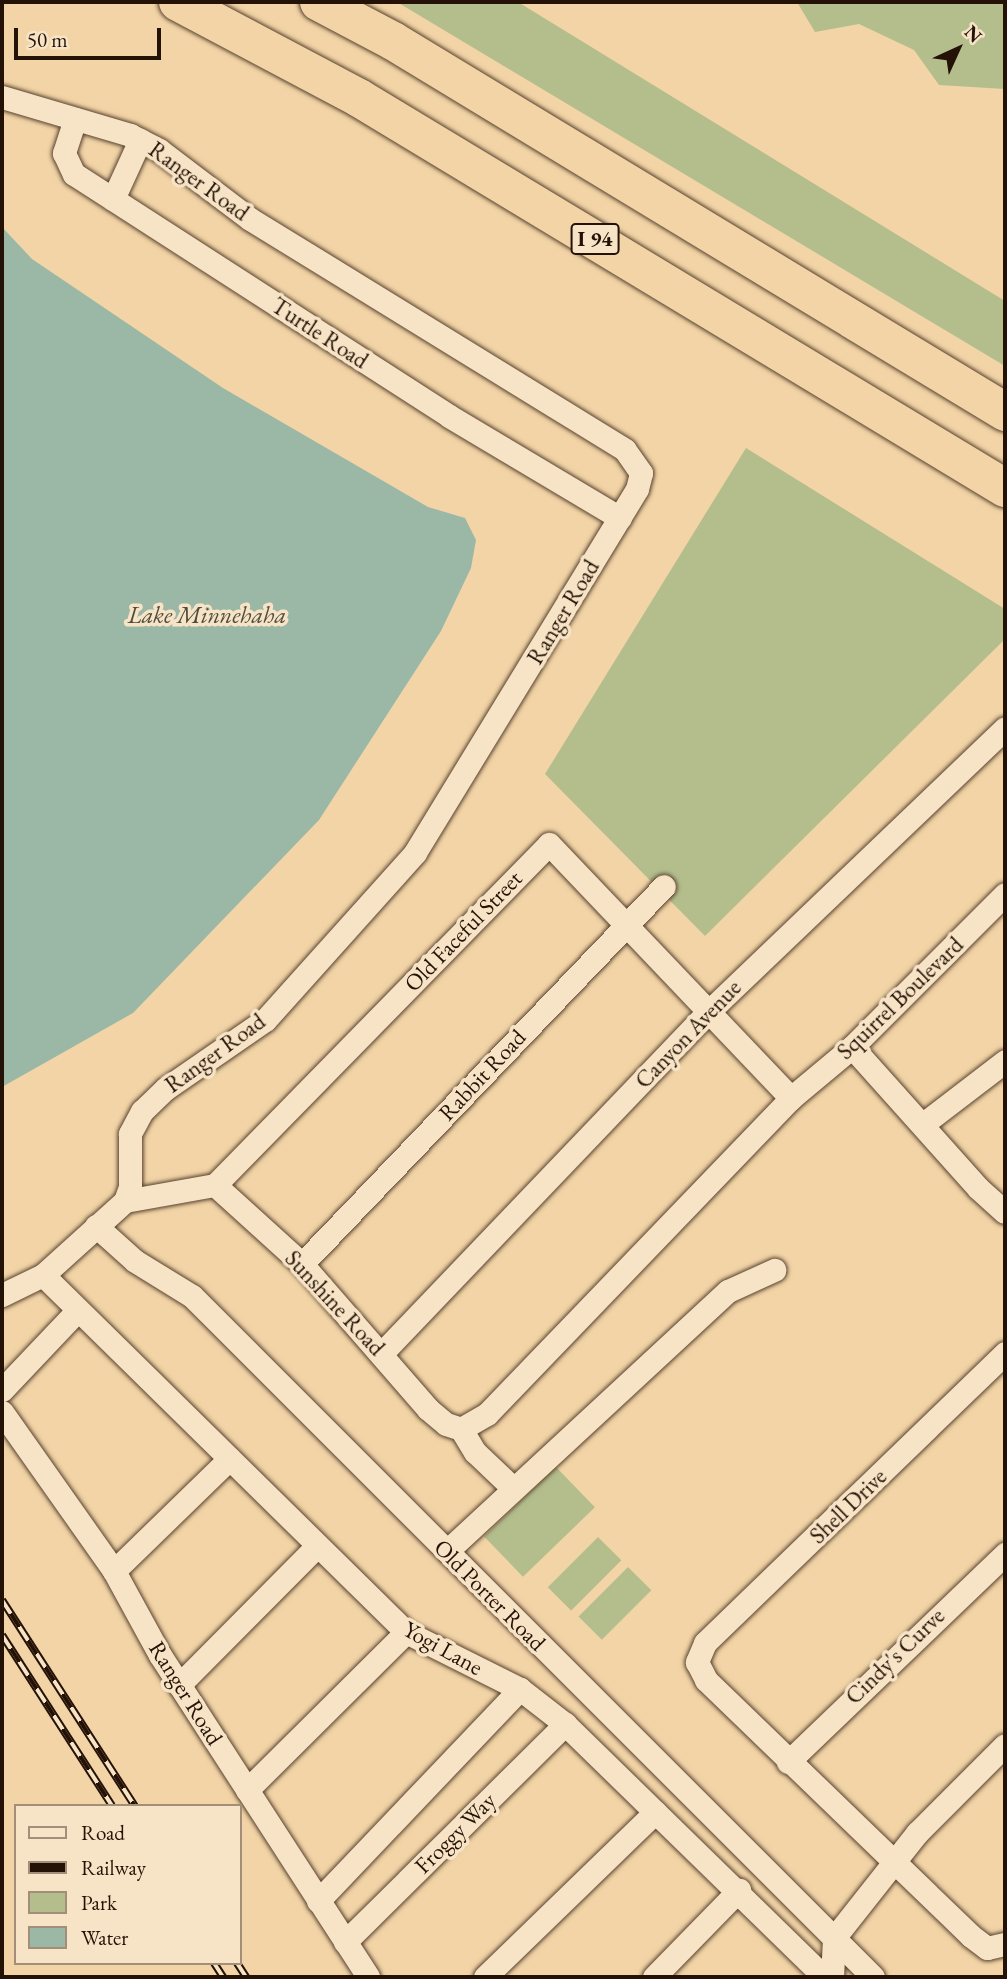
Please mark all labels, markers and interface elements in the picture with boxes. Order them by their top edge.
scale bar [18,14,164,58]
north arrow [923,14,993,84]
text: N [959,20,987,48]
text: 50 m [27,26,68,53]
street label: Ranger Road [144,135,254,227]
road number: I 94 [570,222,620,256]
street label: Turtle Road [266,292,374,374]
street label: Ranger Road [521,555,605,669]
water label: Lake Minnehaha [128,601,286,629]
street label: Old Faceful Street [398,865,528,997]
street label: Squirrel Boulevard [831,931,969,1065]
street label: Canyon Avenue [629,974,747,1094]
street label: Ranger Road [160,1007,270,1099]
street label: Rabbit Road [433,1024,531,1126]
street label: Sunshine Road [279,1245,391,1361]
street label: Shell Drive [804,1463,892,1549]
street label: Old Porter Road [428,1533,552,1657]
street label: Cindy's Curve [840,1602,950,1710]
street label: Yogi Lane [399,1615,487,1681]
street label: Ranger Road [143,1636,229,1750]
street label: Froggy Way [409,1787,501,1879]
legend [14,1804,242,1965]
text: Road [81,1819,125,1846]
text: Railway [81,1854,146,1881]
text: Park [81,1889,117,1916]
text: Water [81,1924,128,1951]

